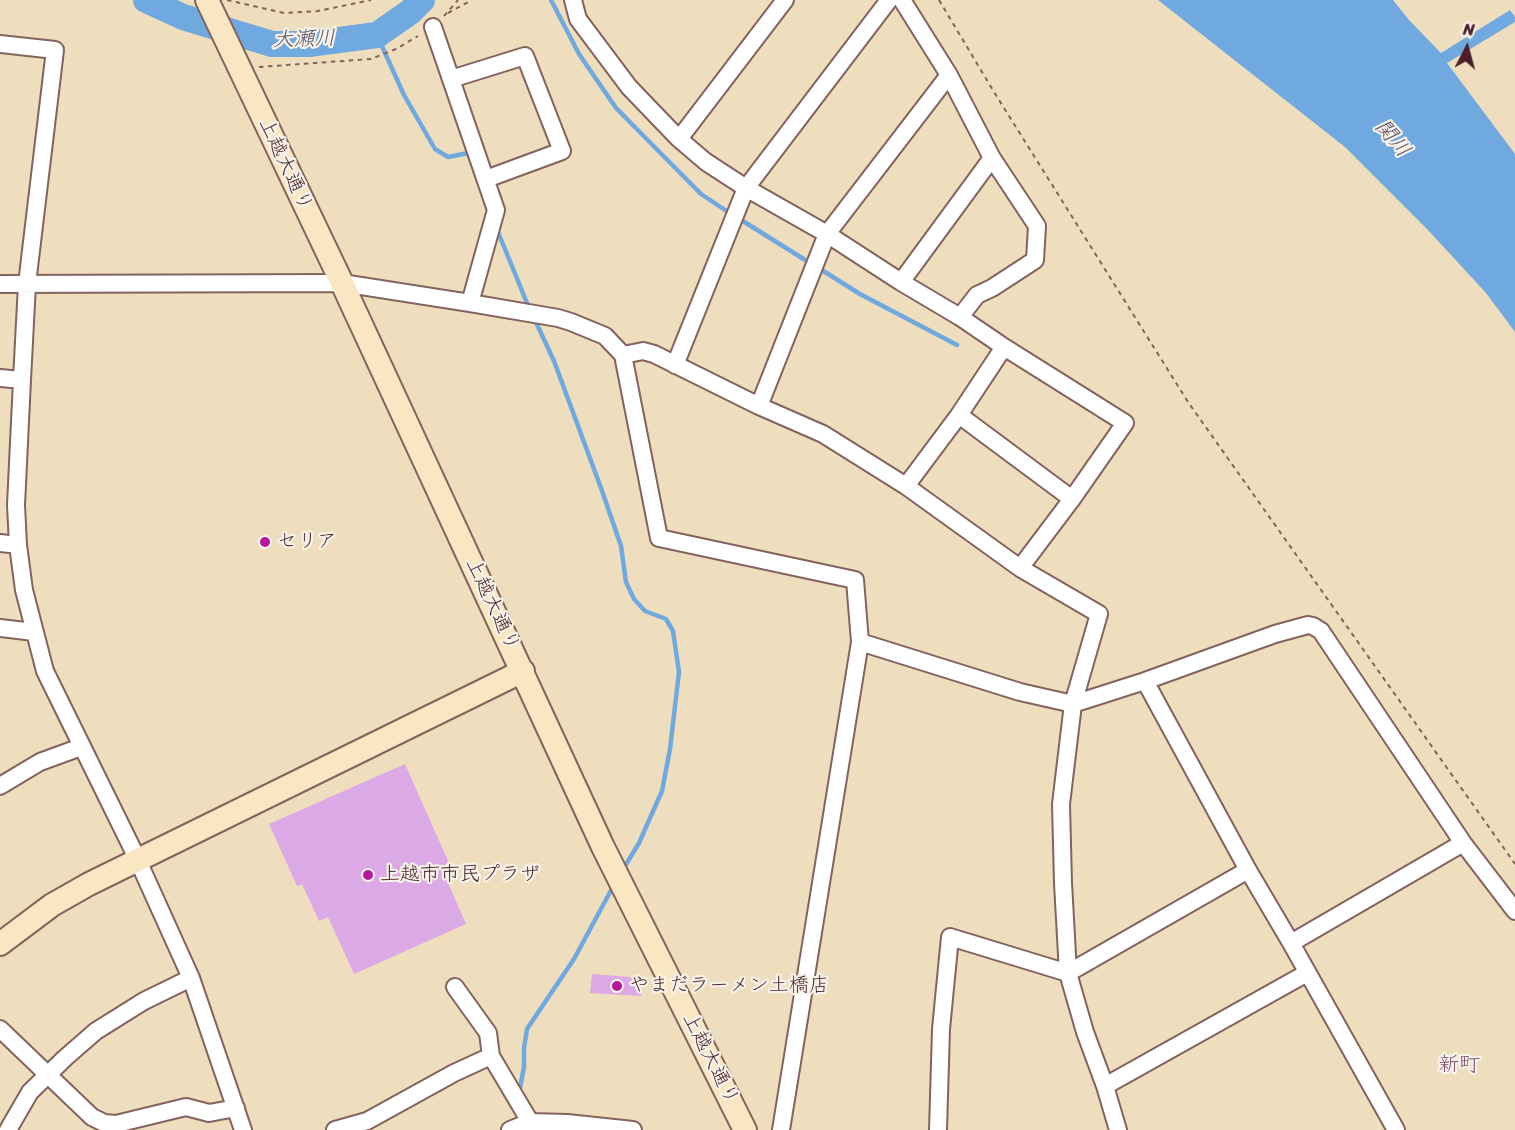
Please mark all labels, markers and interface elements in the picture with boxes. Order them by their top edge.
text: N [1462,15,1476,45]
north arrow [1437,18,1497,78]
water label: 大瀬川 [272,26,336,54]
street label: 上越大通り [253,115,317,215]
water label: 関川 [1369,115,1415,163]
place label: セリア [277,530,337,554]
marker: セリア [258,535,272,549]
street label: 上越大通り [460,555,524,655]
place label: 上越市市民プラザ [380,863,540,887]
marker: 上越市市民プラザ [361,868,375,882]
place label: やまだラーメン土橋店 [629,974,829,998]
marker: やまだラーメン土橋店 [610,979,624,993]
street label: 上越大通り [677,1009,743,1109]
district label: 新町 [1438,1053,1480,1079]

